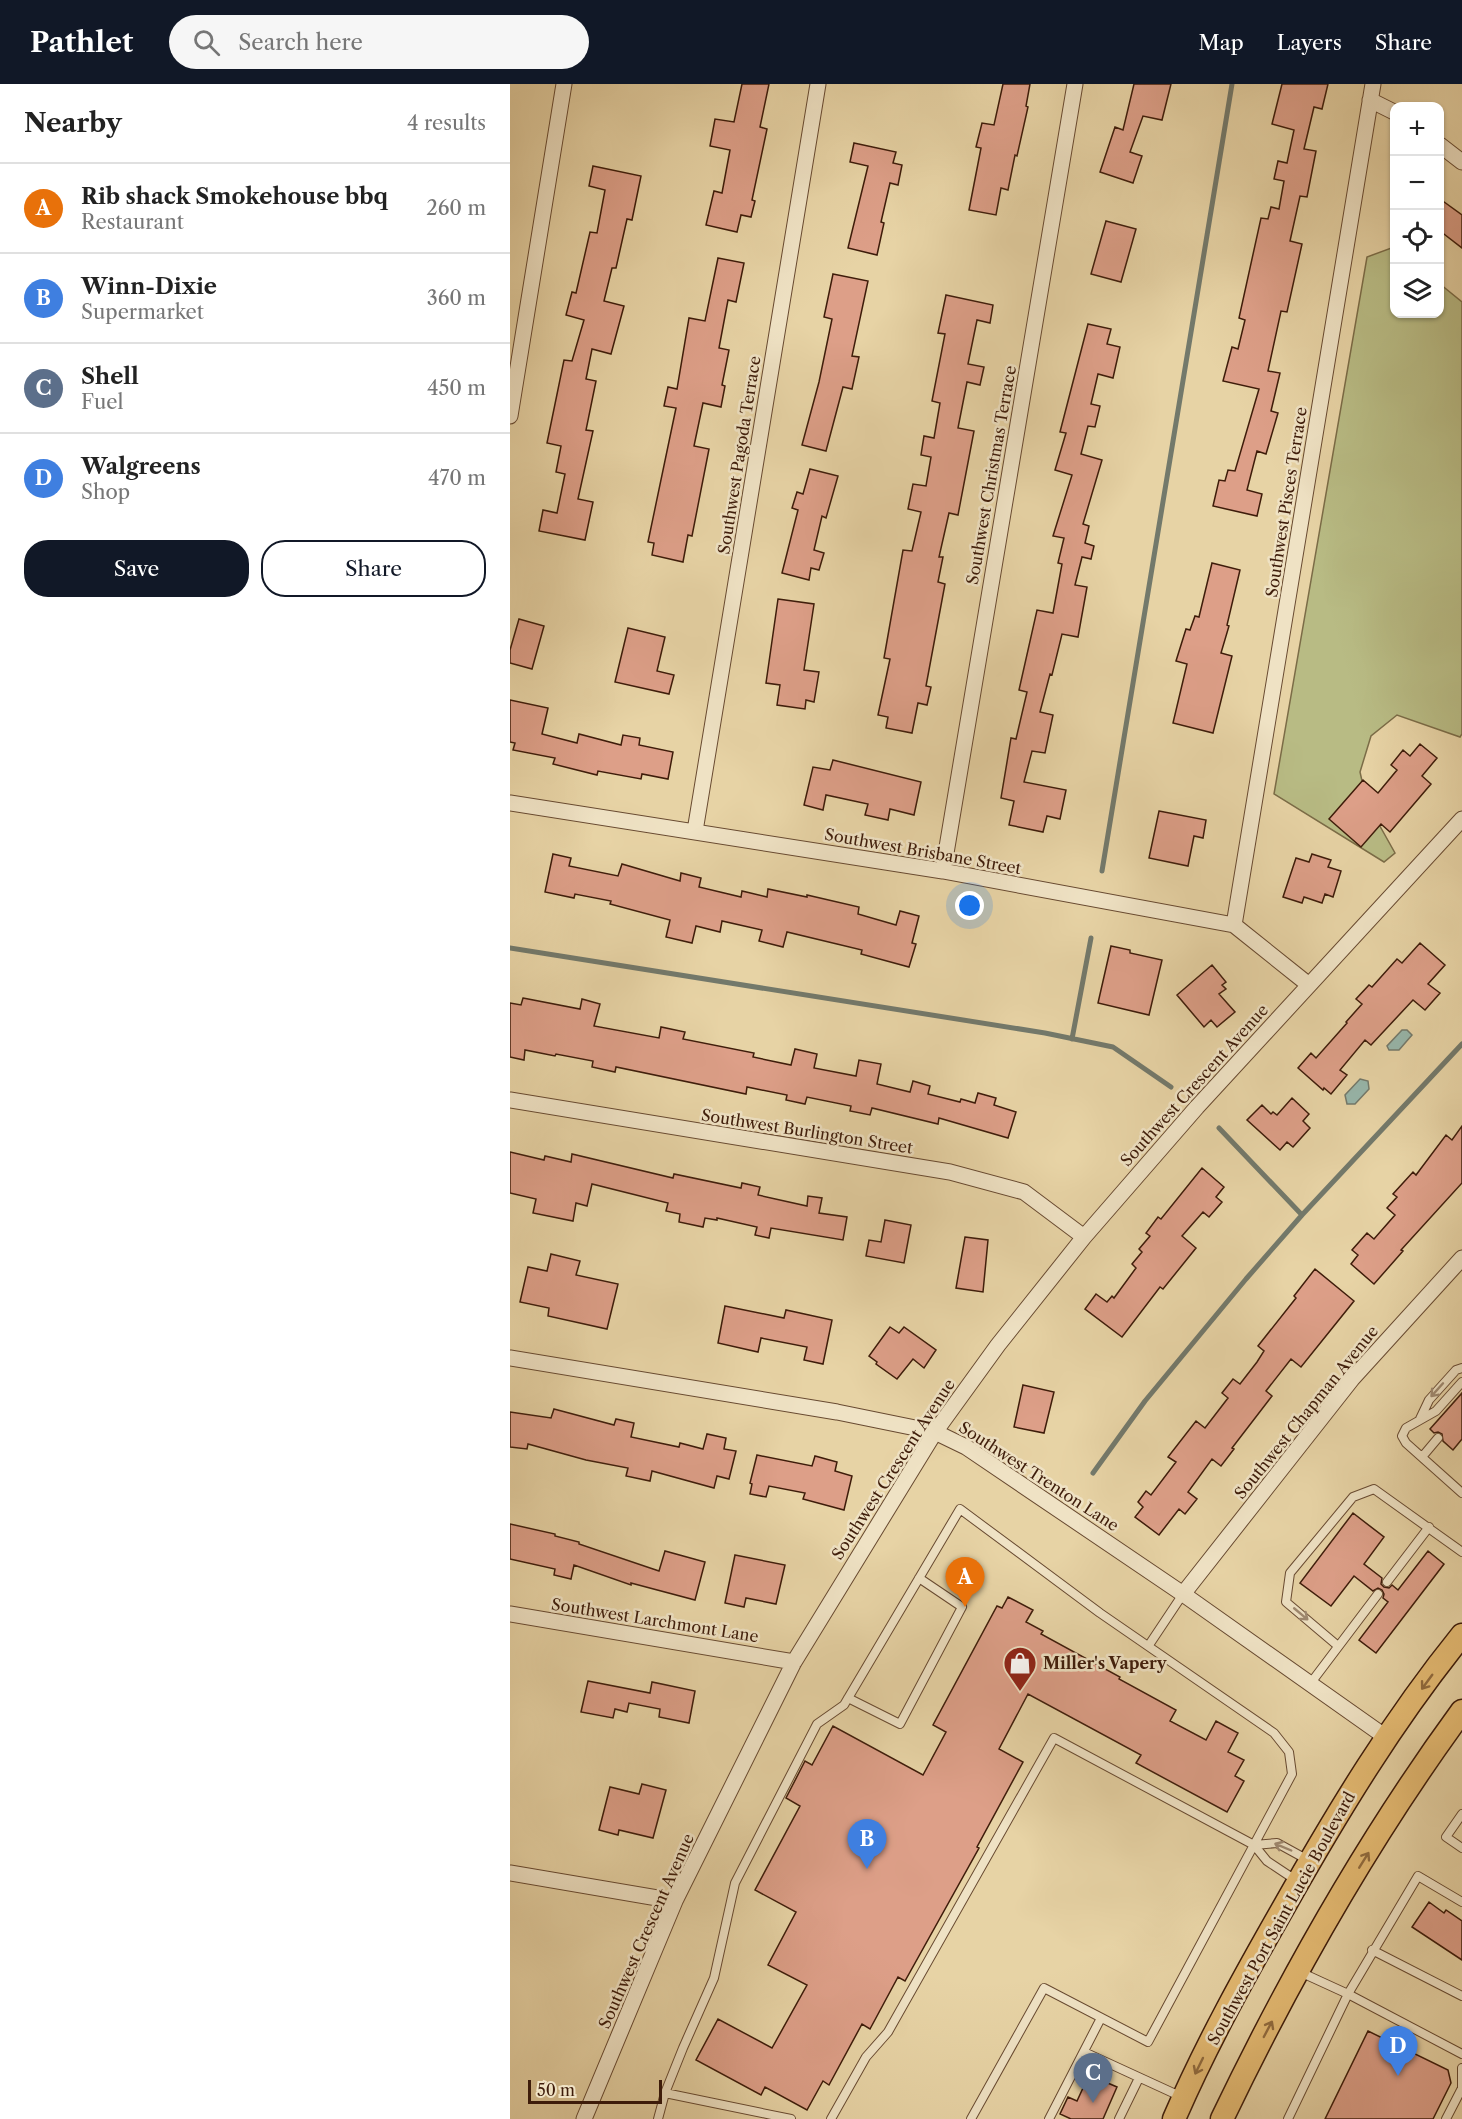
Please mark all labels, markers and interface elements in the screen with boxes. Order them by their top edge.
search box [169,15,589,69]
text: Pathlet [30,25,133,59]
icon: search [190,26,223,59]
text: Search here [238,29,363,56]
text: Map [1199,30,1244,55]
text: Layers [1277,30,1342,55]
text: Share [1375,30,1432,55]
map controls [1390,102,1444,318]
button: + [1390,102,1444,156]
text: Nearby [24,107,122,139]
text: 4 results [407,111,486,135]
button: − [1390,156,1444,210]
text: Rib shack Smokehouse bbq [81,183,388,210]
text: A [36,196,51,220]
text: 260 m [426,196,486,220]
text: Restaurant [81,210,184,234]
button: locate [1390,210,1444,264]
button: layers [1390,264,1444,318]
text: Winn-Dixie [81,273,217,300]
text: B [36,286,51,310]
text: 360 m [427,286,486,310]
text: Supermarket [81,300,204,324]
street label: Southwest Pagoda Terrace [713,354,765,556]
text: Shell [81,363,139,390]
street label: Southwest Christmas Terrace [962,364,1020,586]
text: C [35,376,52,400]
text: 450 m [427,376,486,400]
text: Fuel [81,390,123,414]
street label: Southwest Pisces Terrace [1261,405,1311,599]
text: Walgreens [81,453,201,480]
text: D [35,466,52,490]
text: 470 m [428,466,486,490]
text: Shop [81,480,130,504]
button: Save [24,540,249,597]
button: Share [261,540,486,597]
street label: Southwest Brisbane Street [823,824,1023,878]
your location [955,891,984,920]
street label: Southwest Crescent Avenue [1116,1000,1272,1170]
street label: Southwest Burlington Street [700,1104,915,1158]
street label: Southwest Chapman Avenue [1230,1321,1382,1503]
street label: Southwest Crescent Avenue [827,1375,959,1563]
one-way arrow [1430,1383,1444,1398]
street label: Southwest Trenton Lane [955,1417,1123,1535]
pin: A [946,1558,984,1607]
street label: Southwest Larchmont Lane [550,1594,760,1646]
one-way arrow [1293,1608,1309,1621]
shop icon: Miller's Vapery [1002,1645,1038,1692]
place label: Miller's Vapery [1043,1653,1168,1673]
one-way arrow [1421,1673,1433,1689]
street label: Southwest Port Saint Lucie Boulevard [1203,1788,1359,2048]
pin: B [848,1820,886,1869]
street label: Southwest Crescent Avenue [594,1830,698,2032]
one-way arrow [1274,1841,1292,1852]
one-way arrow [1358,1852,1370,1869]
one-way arrow [1262,2021,1274,2039]
pin: D [1378,2026,1418,2076]
pin: C [1074,2054,1112,2103]
one-way arrow [1193,2056,1205,2074]
scale bar [528,2077,662,2104]
text: 50 m [537,2080,575,2100]

